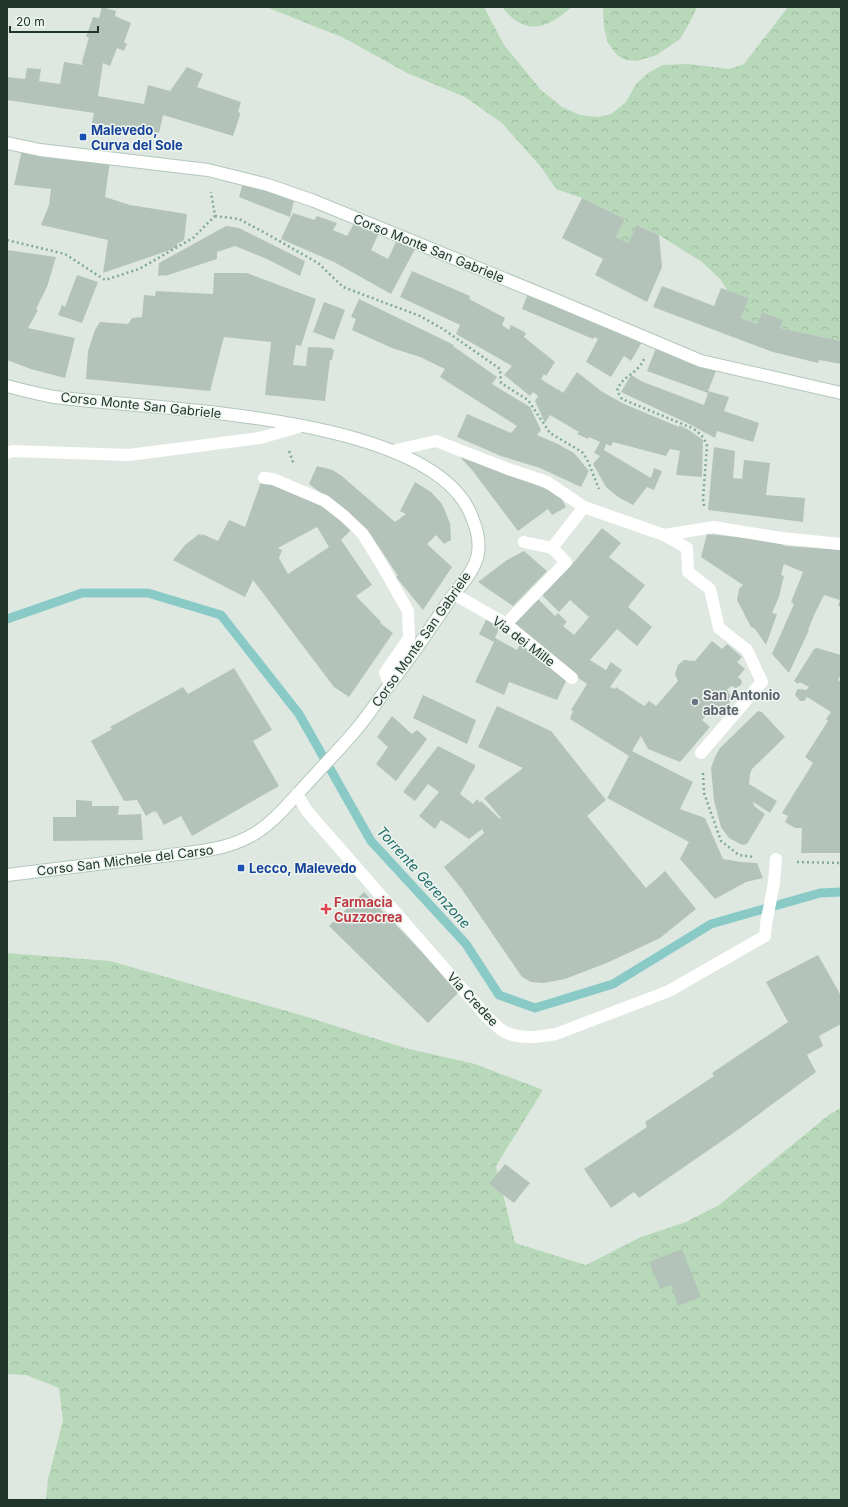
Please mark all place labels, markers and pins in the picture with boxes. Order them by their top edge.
place label: Malevedo, Curva del Sole [91,122,183,153]
marker: Malevedo, Curva del Sole [78,132,88,142]
place label: San Antonio abate [703,687,780,718]
marker: San Antonio abate [690,697,700,707]
place label: Lecco, Malevedo [249,860,357,876]
marker: Lecco, Malevedo [236,863,246,873]
place label: Farmacia Cuzzocrea [334,894,402,925]
marker: Farmacia Cuzzocrea [321,904,331,914]

